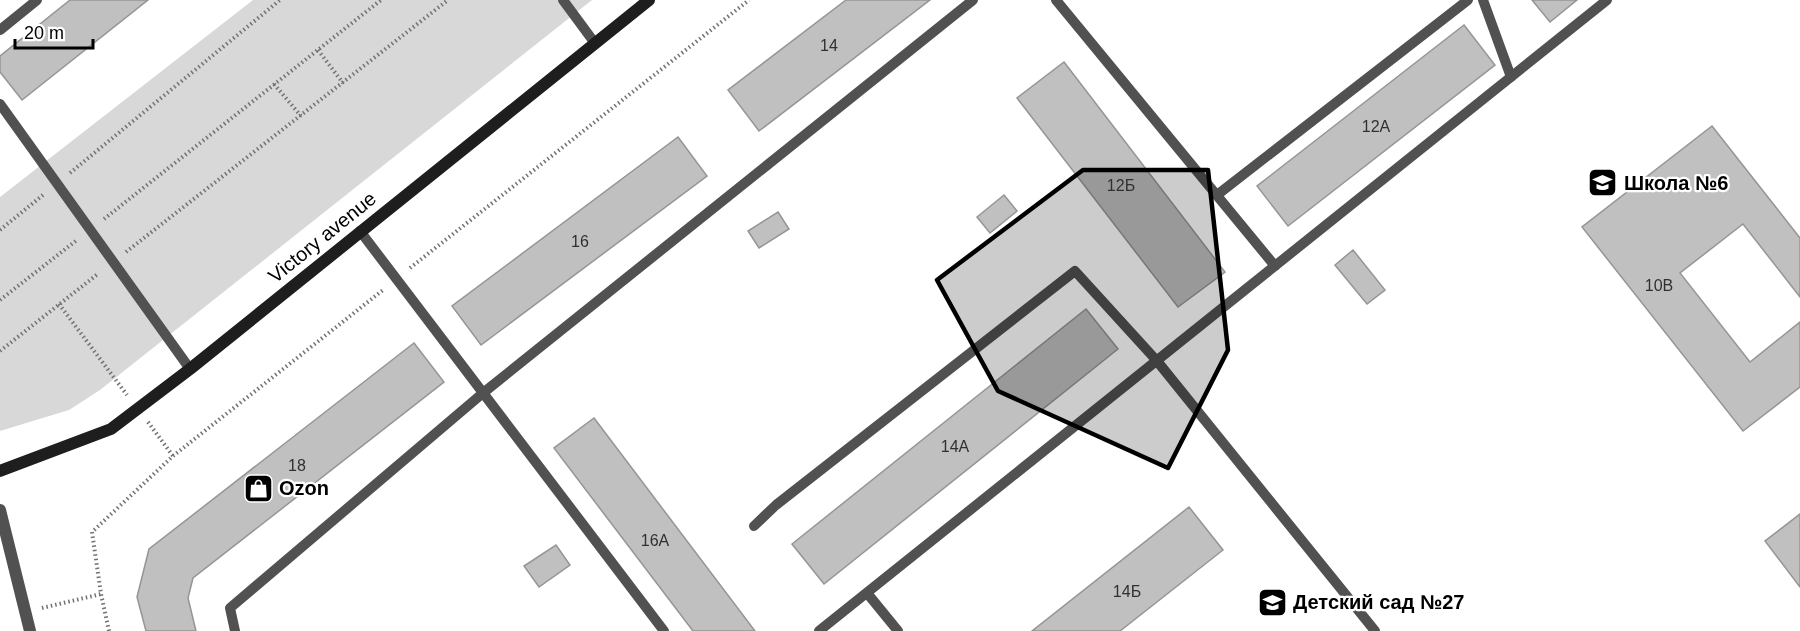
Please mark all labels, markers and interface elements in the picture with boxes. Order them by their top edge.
scale bar [15,12,93,50]
text: 20 m [24,23,64,43]
house number: 14 [820,37,838,54]
house number: 12А [1362,118,1391,135]
school or university icon: Школа №6 [1587,167,1619,199]
place label: Школа №6 [1624,172,1728,194]
house number: 12Б [1107,177,1135,194]
street label: Victory avenue [264,187,380,287]
house number: 16 [571,233,589,250]
house number: 10В [1645,277,1673,294]
house number: 14А [941,438,970,455]
house number: 18 [288,457,306,474]
shop icon: Ozon [242,472,274,504]
place label: Ozon [279,477,329,499]
house number: 16А [641,532,670,549]
house number: 14Б [1113,583,1141,600]
school or university icon: Детский сад №27 [1256,586,1288,618]
place label: Детский сад №27 [1293,591,1464,613]

